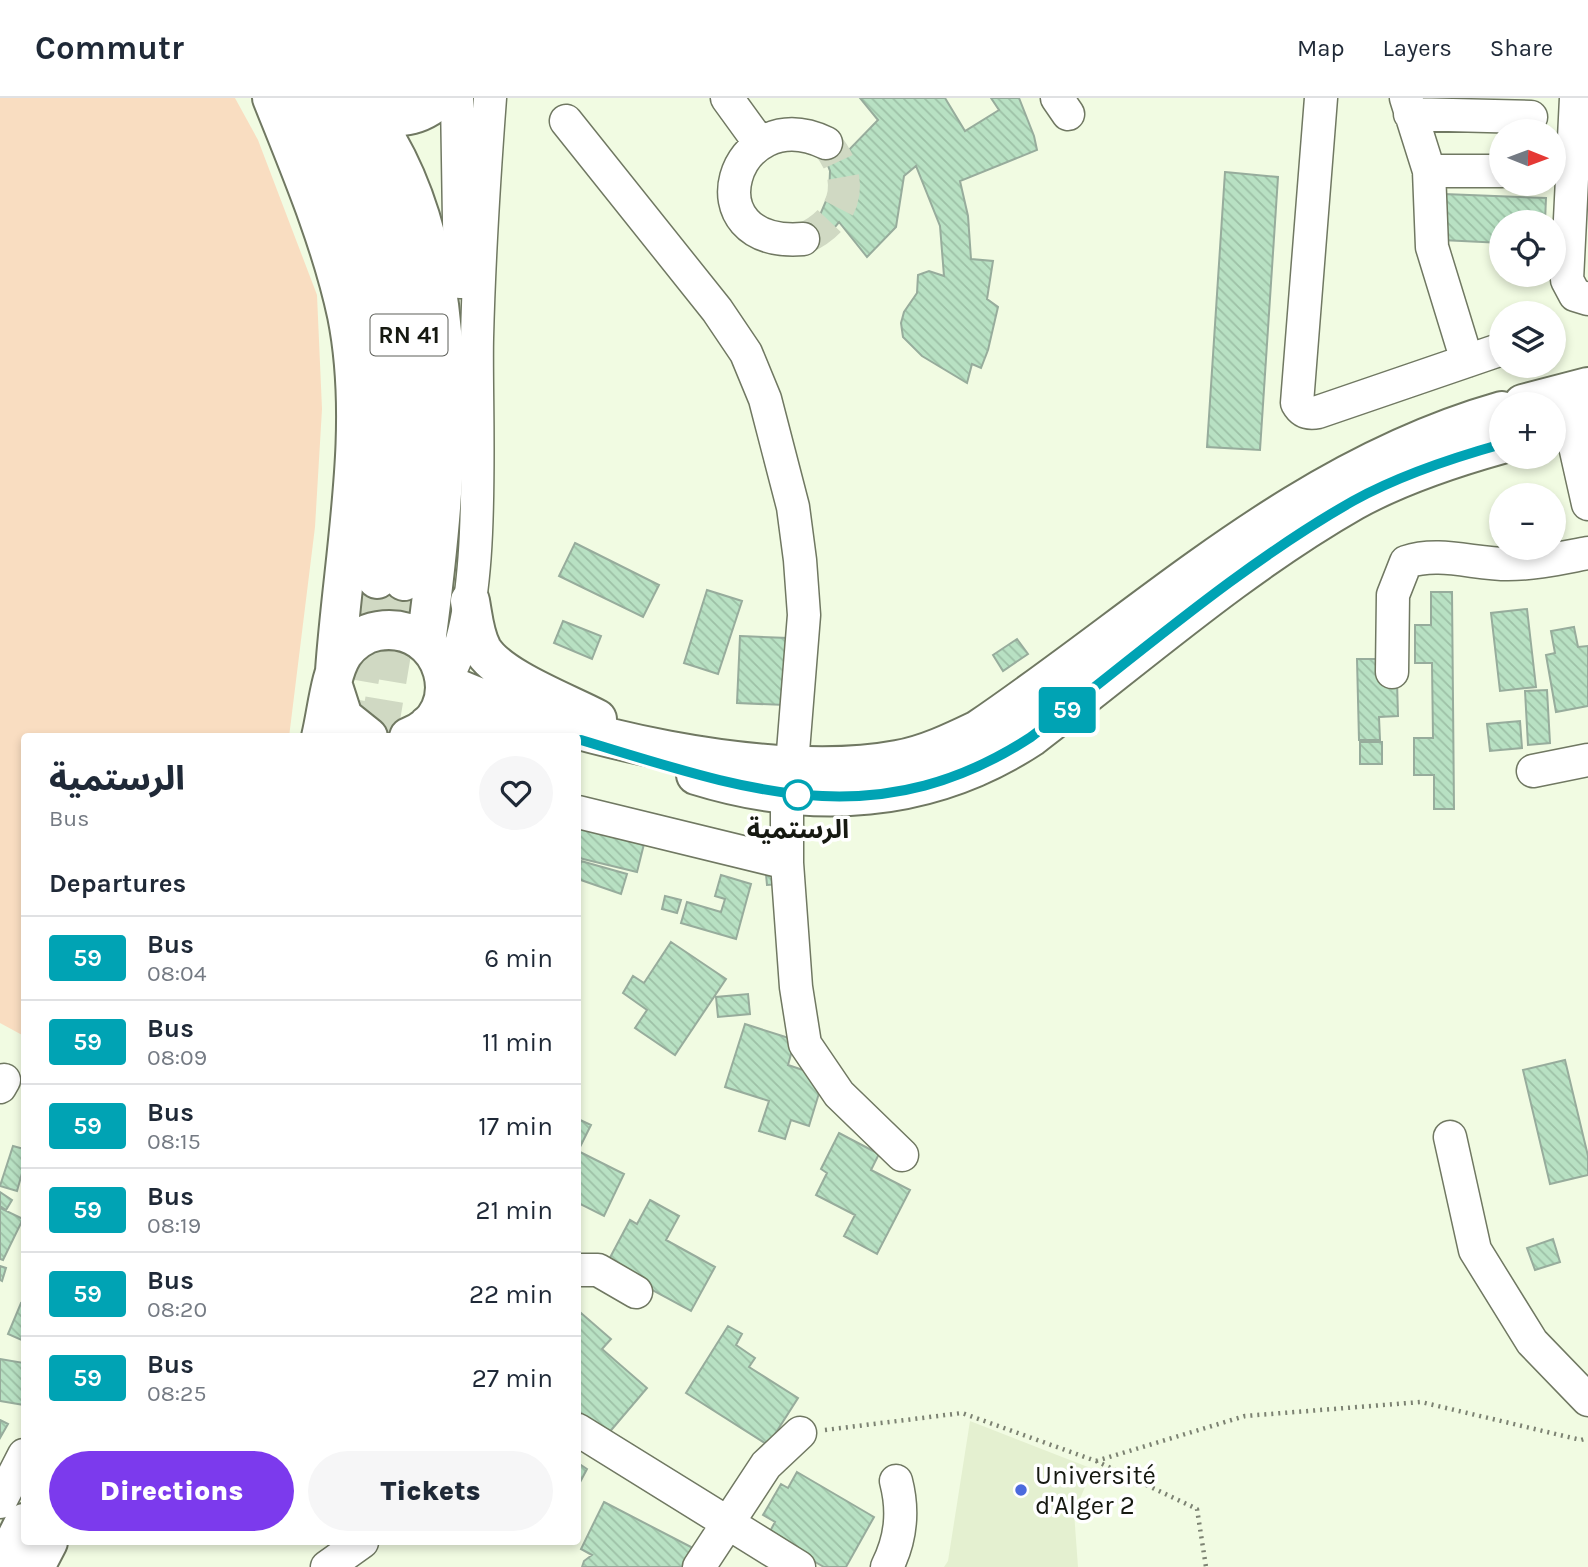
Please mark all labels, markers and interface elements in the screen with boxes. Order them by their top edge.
text: Commutr [35,29,184,67]
text: Map [1297,34,1345,62]
text: Layers [1383,34,1452,62]
text: Share [1490,34,1553,62]
north arrow [1489,119,1566,196]
map controls [1489,119,1566,560]
button: locate [1489,210,1566,287]
button: layers [1489,301,1566,378]
road number: RN 41 [370,314,448,356]
button: + [1489,392,1566,469]
button: − [1489,483,1566,560]
line badge: 59 [1036,687,1098,733]
text: 59 [1053,696,1081,724]
button: heart [479,756,553,830]
text: الرستمية [49,760,185,798]
marker: الرستمية [783,780,813,810]
text: Bus [49,805,89,832]
place label: الرستمية [747,814,849,845]
text: Departures [49,868,186,899]
text: Bus [147,929,194,960]
text: 6 min [484,943,553,974]
text: 59 [73,944,102,972]
text: 08:04 [147,960,207,987]
text: Bus [147,1013,194,1044]
text: 11 min [482,1027,553,1058]
text: 59 [73,1028,102,1056]
text: 08:09 [147,1044,207,1071]
text: Bus [147,1097,194,1128]
text: 17 min [478,1111,553,1142]
text: 59 [73,1112,102,1140]
text: 08:15 [147,1128,201,1155]
text: Bus [147,1181,194,1212]
text: 21 min [475,1195,553,1226]
text: 59 [73,1196,102,1224]
text: 08:19 [147,1212,201,1239]
text: Bus [147,1265,194,1296]
text: 22 min [469,1279,553,1310]
text: 59 [73,1280,102,1308]
text: 08:20 [147,1296,207,1323]
text: Bus [147,1349,194,1380]
text: 27 min [472,1363,553,1394]
text: 59 [73,1364,102,1392]
text: 08:25 [147,1380,206,1407]
button: Directions [49,1451,294,1531]
button: Tickets [308,1451,553,1531]
place label: Université d'Alger 2 [1035,1460,1156,1521]
marker: Université d'Alger 2 [1013,1482,1029,1498]

